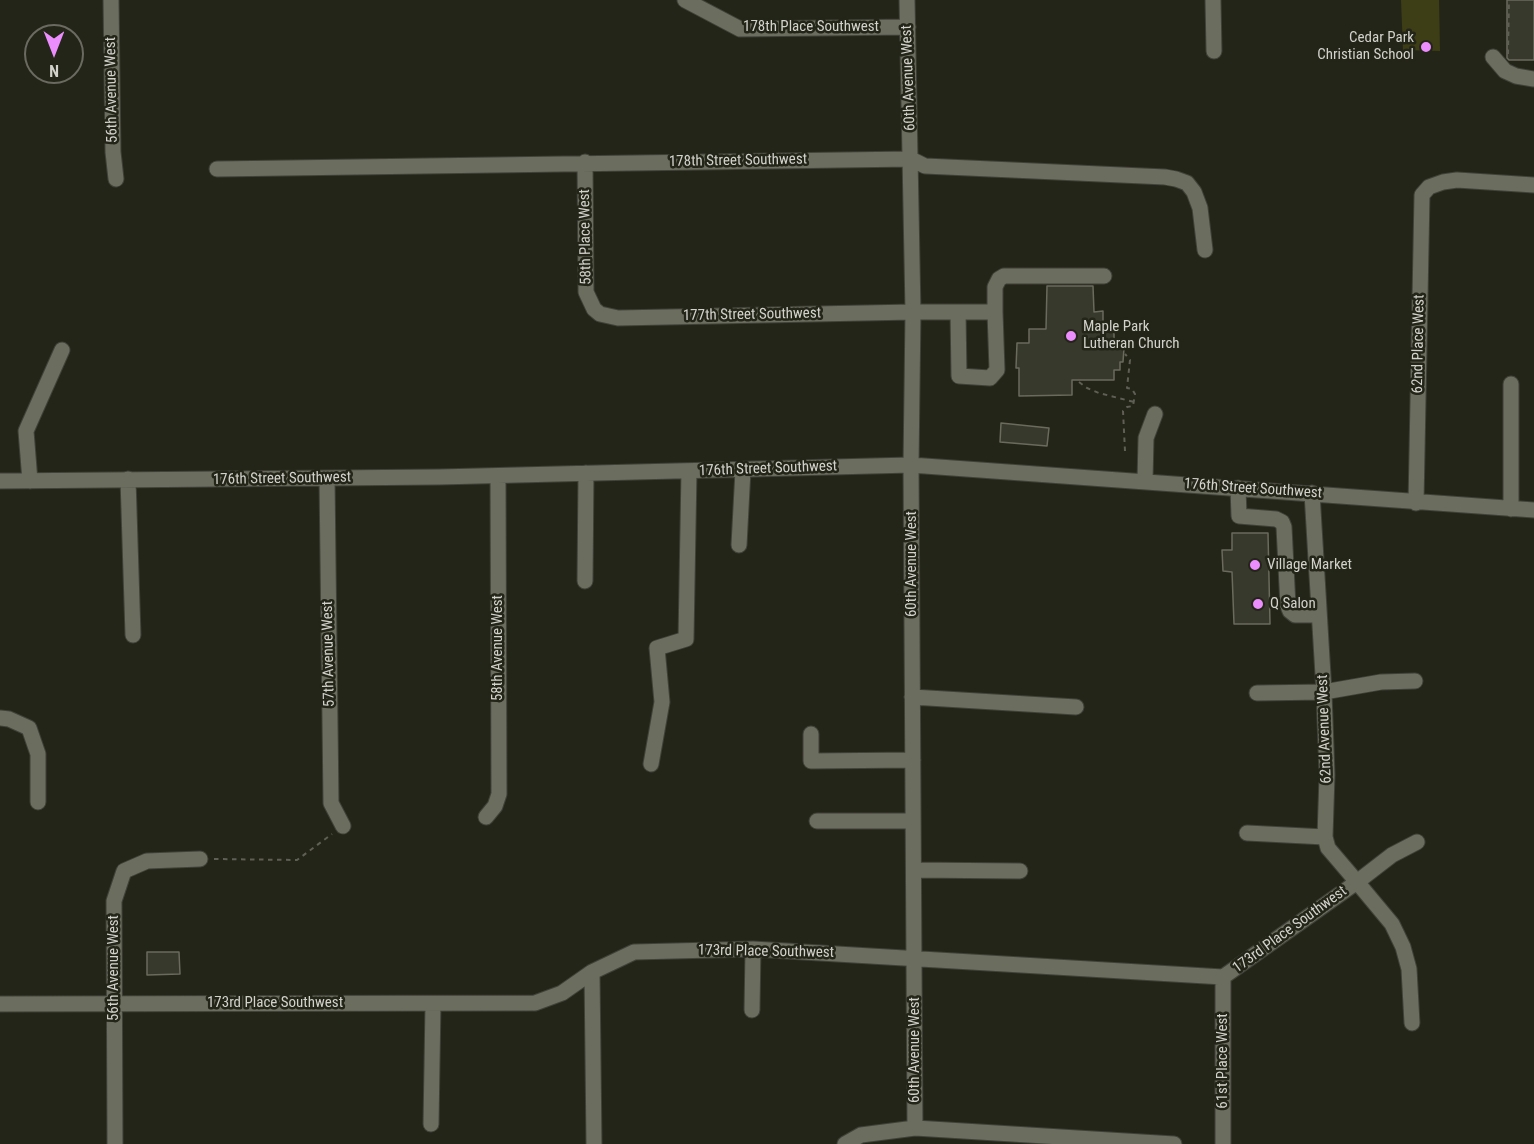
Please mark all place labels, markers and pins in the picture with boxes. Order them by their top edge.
place label: Cedar Park Christian School [1317,29,1414,64]
marker: Cedar Park Christian School [1419,40,1433,54]
place label: Maple Park Lutheran Church [1083,318,1180,353]
marker: Maple Park Lutheran Church [1064,329,1078,343]
place label: Village Market [1267,556,1352,574]
marker: Village Market [1248,558,1262,572]
place label: Q Salon [1270,595,1316,613]
marker: Q Salon [1251,597,1265,611]

